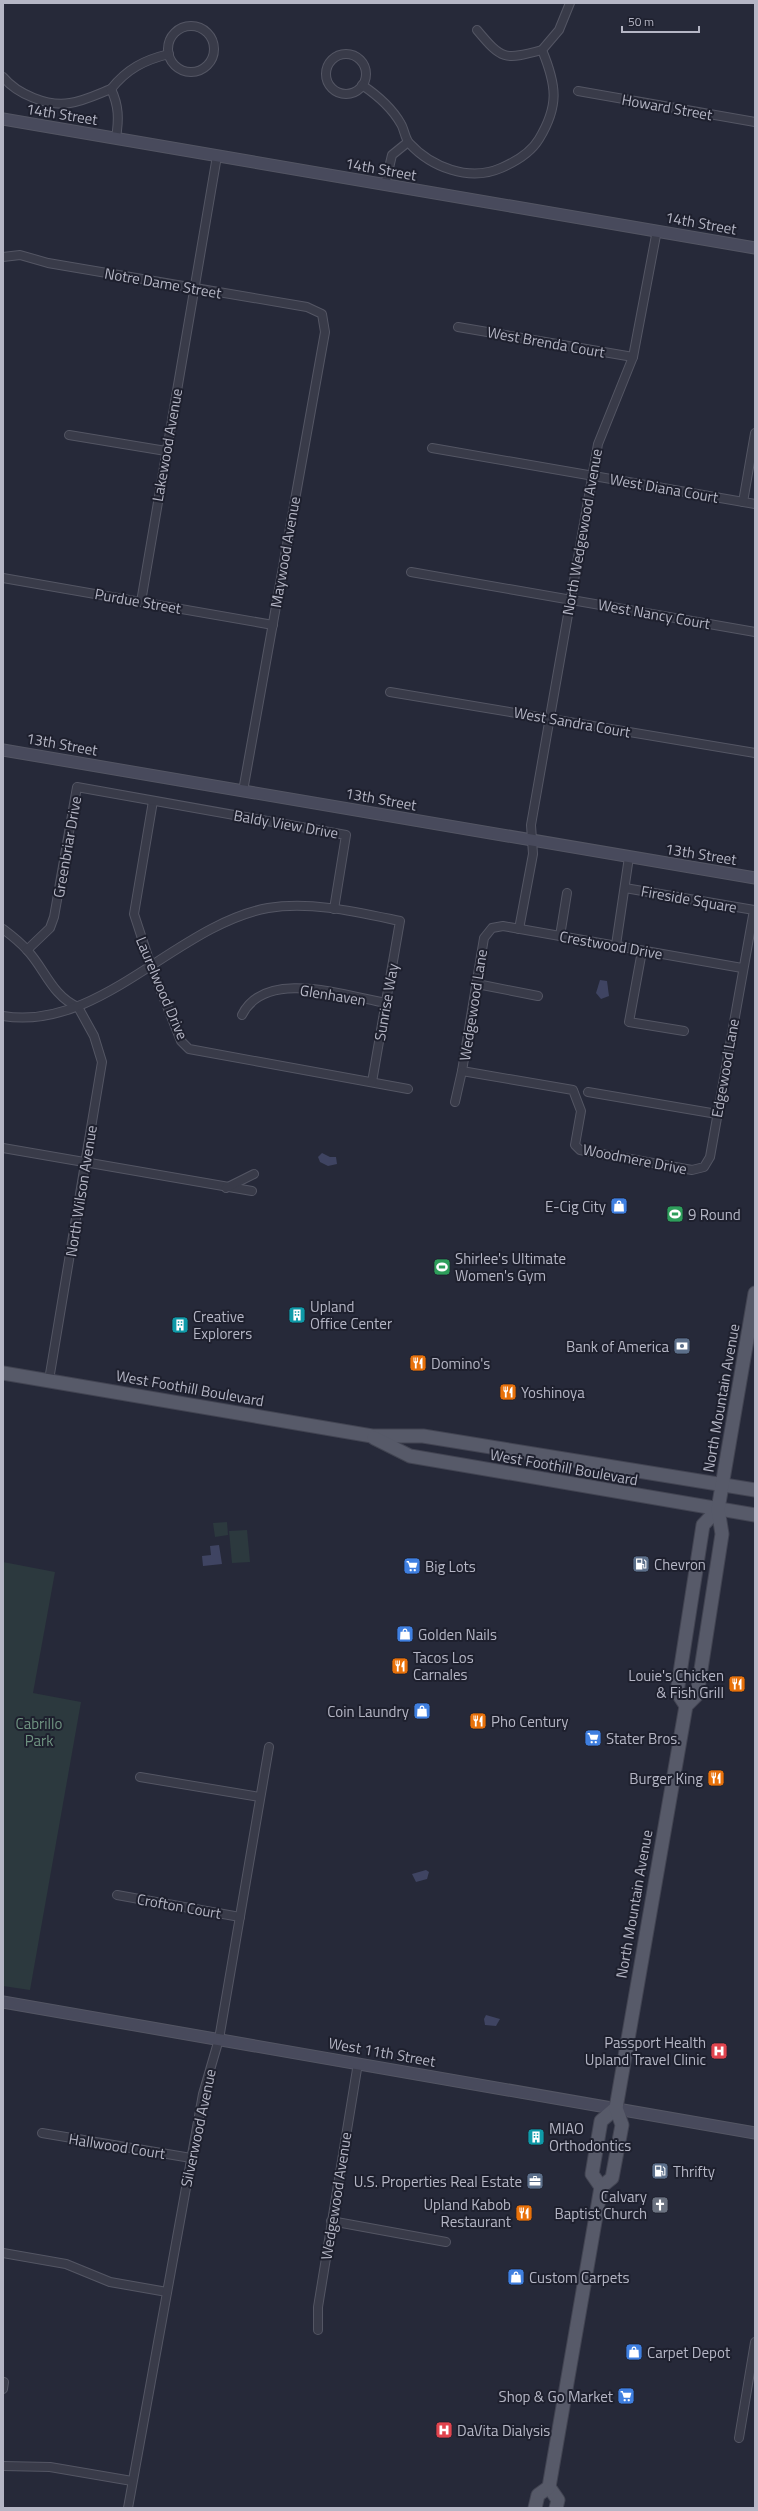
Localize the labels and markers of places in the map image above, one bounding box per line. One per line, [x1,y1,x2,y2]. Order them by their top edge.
place label: E-Cig City [545,1195,606,1218]
shop icon: E-Cig City [609,1196,629,1216]
place label: 9 Round [688,1203,741,1226]
sports icon: 9 Round [665,1204,685,1224]
place label: Shirlee's Ultimate Women's Gym [455,1247,566,1287]
sports icon: Shirlee's Ultimate Women's Gym [432,1257,452,1277]
place label: Upland Office Center [310,1295,392,1335]
place label: Creative Explorers [193,1305,252,1345]
building icon: Upland Office Center [287,1305,307,1325]
building icon: Creative Explorers [170,1315,190,1335]
place label: Bank of America [566,1335,669,1358]
bank icon: Bank of America [672,1336,692,1356]
place label: Domino's [431,1352,490,1375]
restaurant icon: Domino's [408,1353,428,1373]
place label: Yoshinoya [521,1381,585,1404]
restaurant icon: Yoshinoya [498,1382,518,1402]
place label: Chevron [654,1553,706,1576]
fuel station icon: Chevron [631,1554,651,1574]
place label: Big Lots [425,1555,476,1578]
supermarket icon: Big Lots [402,1556,422,1576]
place label: Golden Nails [418,1623,497,1646]
shop icon: Golden Nails [395,1624,415,1644]
place label: Tacos Los Carnales [413,1646,474,1686]
restaurant icon: Tacos Los Carnales [390,1656,410,1676]
place label: Louie's Chicken & Fish Grill [628,1664,724,1704]
restaurant icon: Louie's Chicken & Fish Grill [727,1674,747,1694]
place label: Coin Laundry [327,1700,409,1723]
shop icon: Coin Laundry [412,1701,432,1721]
place label: Pho Century [491,1710,568,1733]
restaurant icon: Pho Century [468,1711,488,1731]
place label: Stater Bros. [606,1727,681,1750]
supermarket icon: Stater Bros. [583,1728,603,1748]
place label: Burger King [629,1767,703,1790]
restaurant icon: Burger King [706,1768,726,1788]
place label: Passport Health Upland Travel Clinic [585,2031,706,2071]
hospital icon: Passport Health Upland Travel Clinic [709,2041,729,2061]
place label: MIAO Orthodontics [549,2117,631,2157]
building icon: MIAO Orthodontics [526,2127,546,2147]
place label: Thrifty [673,2160,715,2183]
fuel station icon: Thrifty [650,2161,670,2181]
place label: U.S. Properties Real Estate [354,2170,522,2193]
office icon: U.S. Properties Real Estate [525,2171,545,2191]
place label: Calvary Baptist Church [554,2185,647,2225]
place label: Upland Kabob Restaurant [423,2193,512,2233]
church icon: Calvary Baptist Church [650,2195,670,2215]
restaurant icon: Upland Kabob Restaurant [514,2203,534,2223]
place label: Custom Carpets [529,2266,630,2289]
shop icon: Custom Carpets [506,2267,526,2287]
place label: Carpet Depot [647,2341,731,2364]
shop icon: Carpet Depot [624,2342,644,2362]
place label: Shop & Go Market [499,2385,614,2408]
supermarket icon: Shop & Go Market [616,2386,636,2406]
place label: DaVita Dialysis [457,2419,550,2442]
hospital icon: DaVita Dialysis [434,2420,454,2440]

